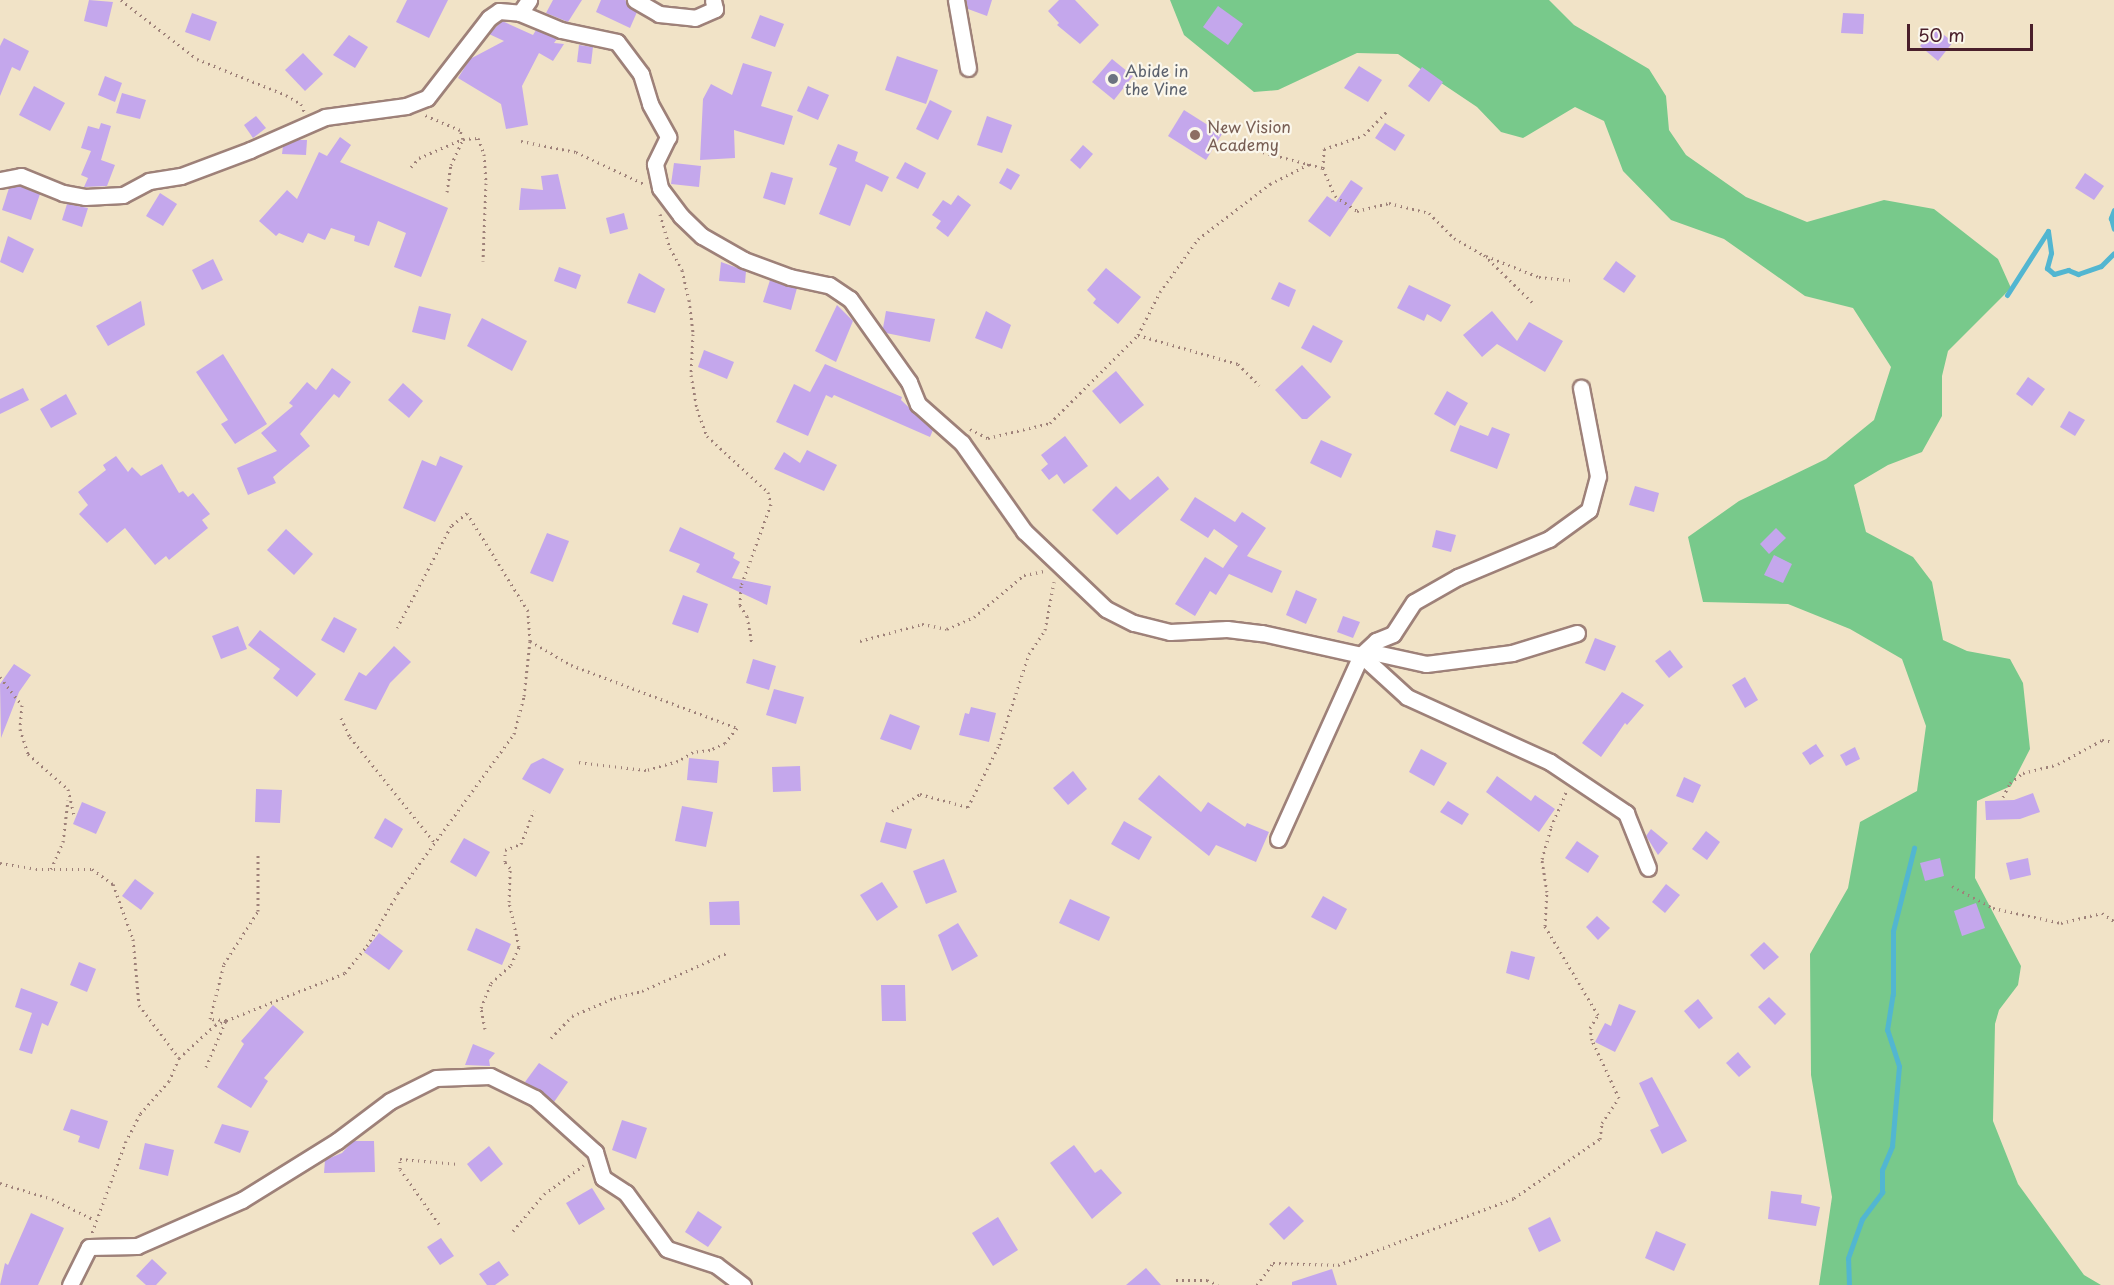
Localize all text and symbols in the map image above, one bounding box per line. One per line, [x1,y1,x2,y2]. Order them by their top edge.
scale bar [1910,12,2036,50]
text: 50 m [1918,21,1965,48]
place label: Abide in the Vine [1125,60,1188,98]
marker: Abide in the Vine [1106,72,1120,86]
place label: New Vision Academy [1207,116,1291,154]
marker: New Vision Academy [1188,128,1202,142]

